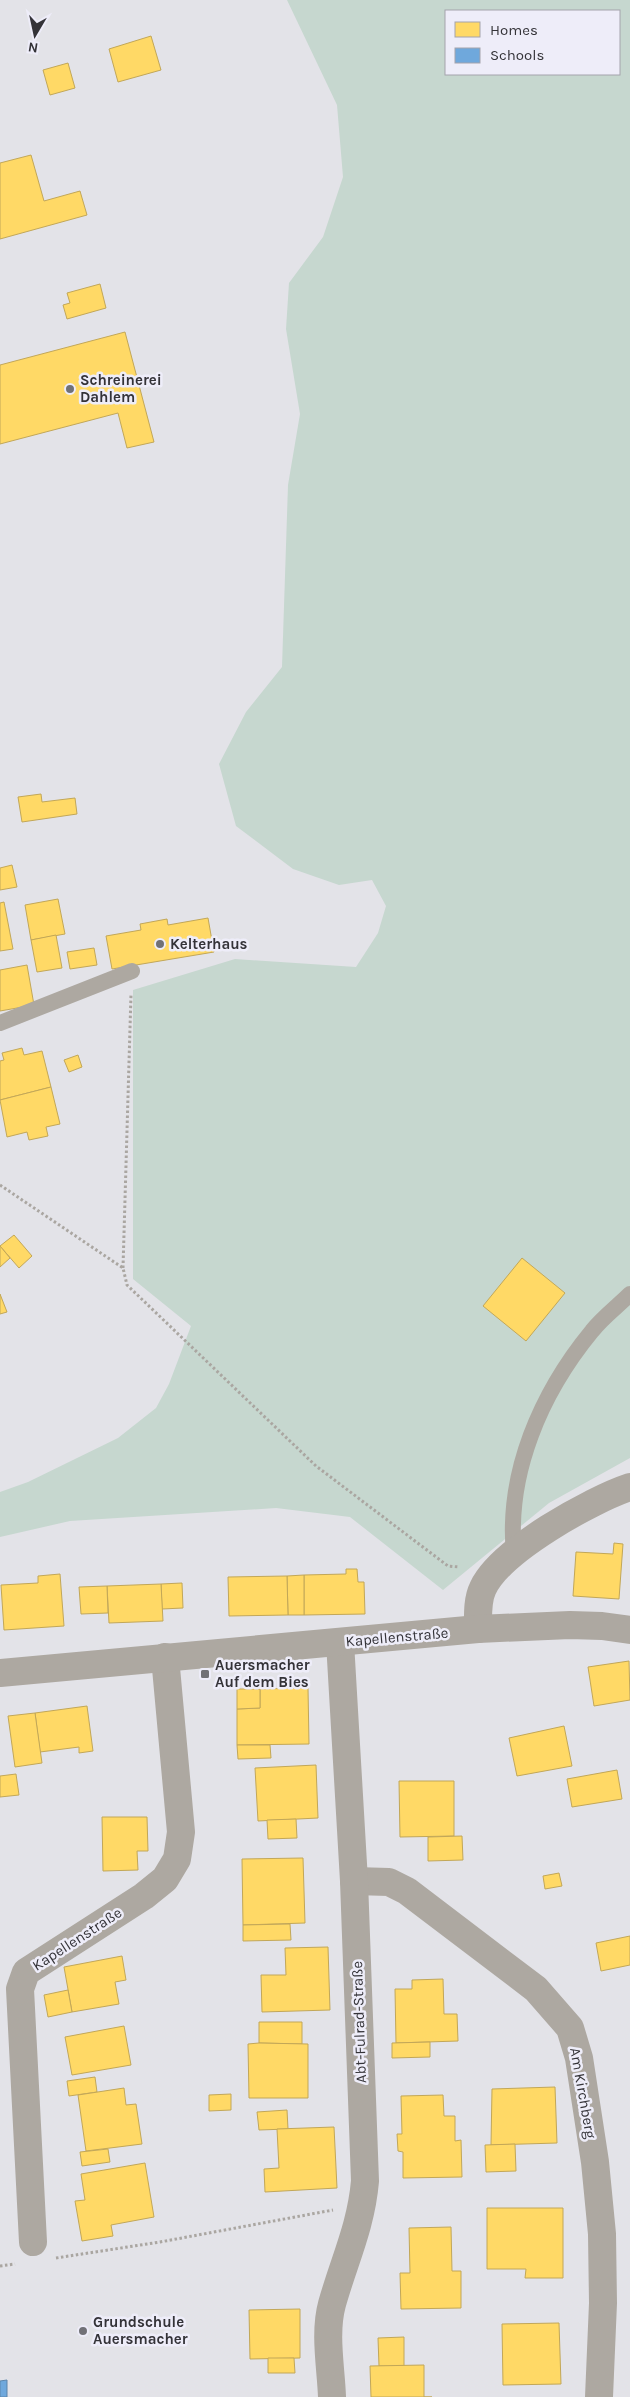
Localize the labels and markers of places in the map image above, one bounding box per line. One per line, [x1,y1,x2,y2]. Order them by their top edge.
place label: Schreinerei Dahlem [80,371,162,406]
marker: Schreinerei Dahlem [64,383,76,395]
place label: Kelterhaus [170,935,248,953]
marker: Kelterhaus [154,938,166,950]
place label: Auersmacher Auf dem Bies [215,1656,310,1691]
marker: Auersmacher Auf dem Bies [199,1668,211,1680]
place label: Grundschule Auersmacher [93,2313,188,2348]
marker: Grundschule Auersmacher [77,2325,89,2337]

